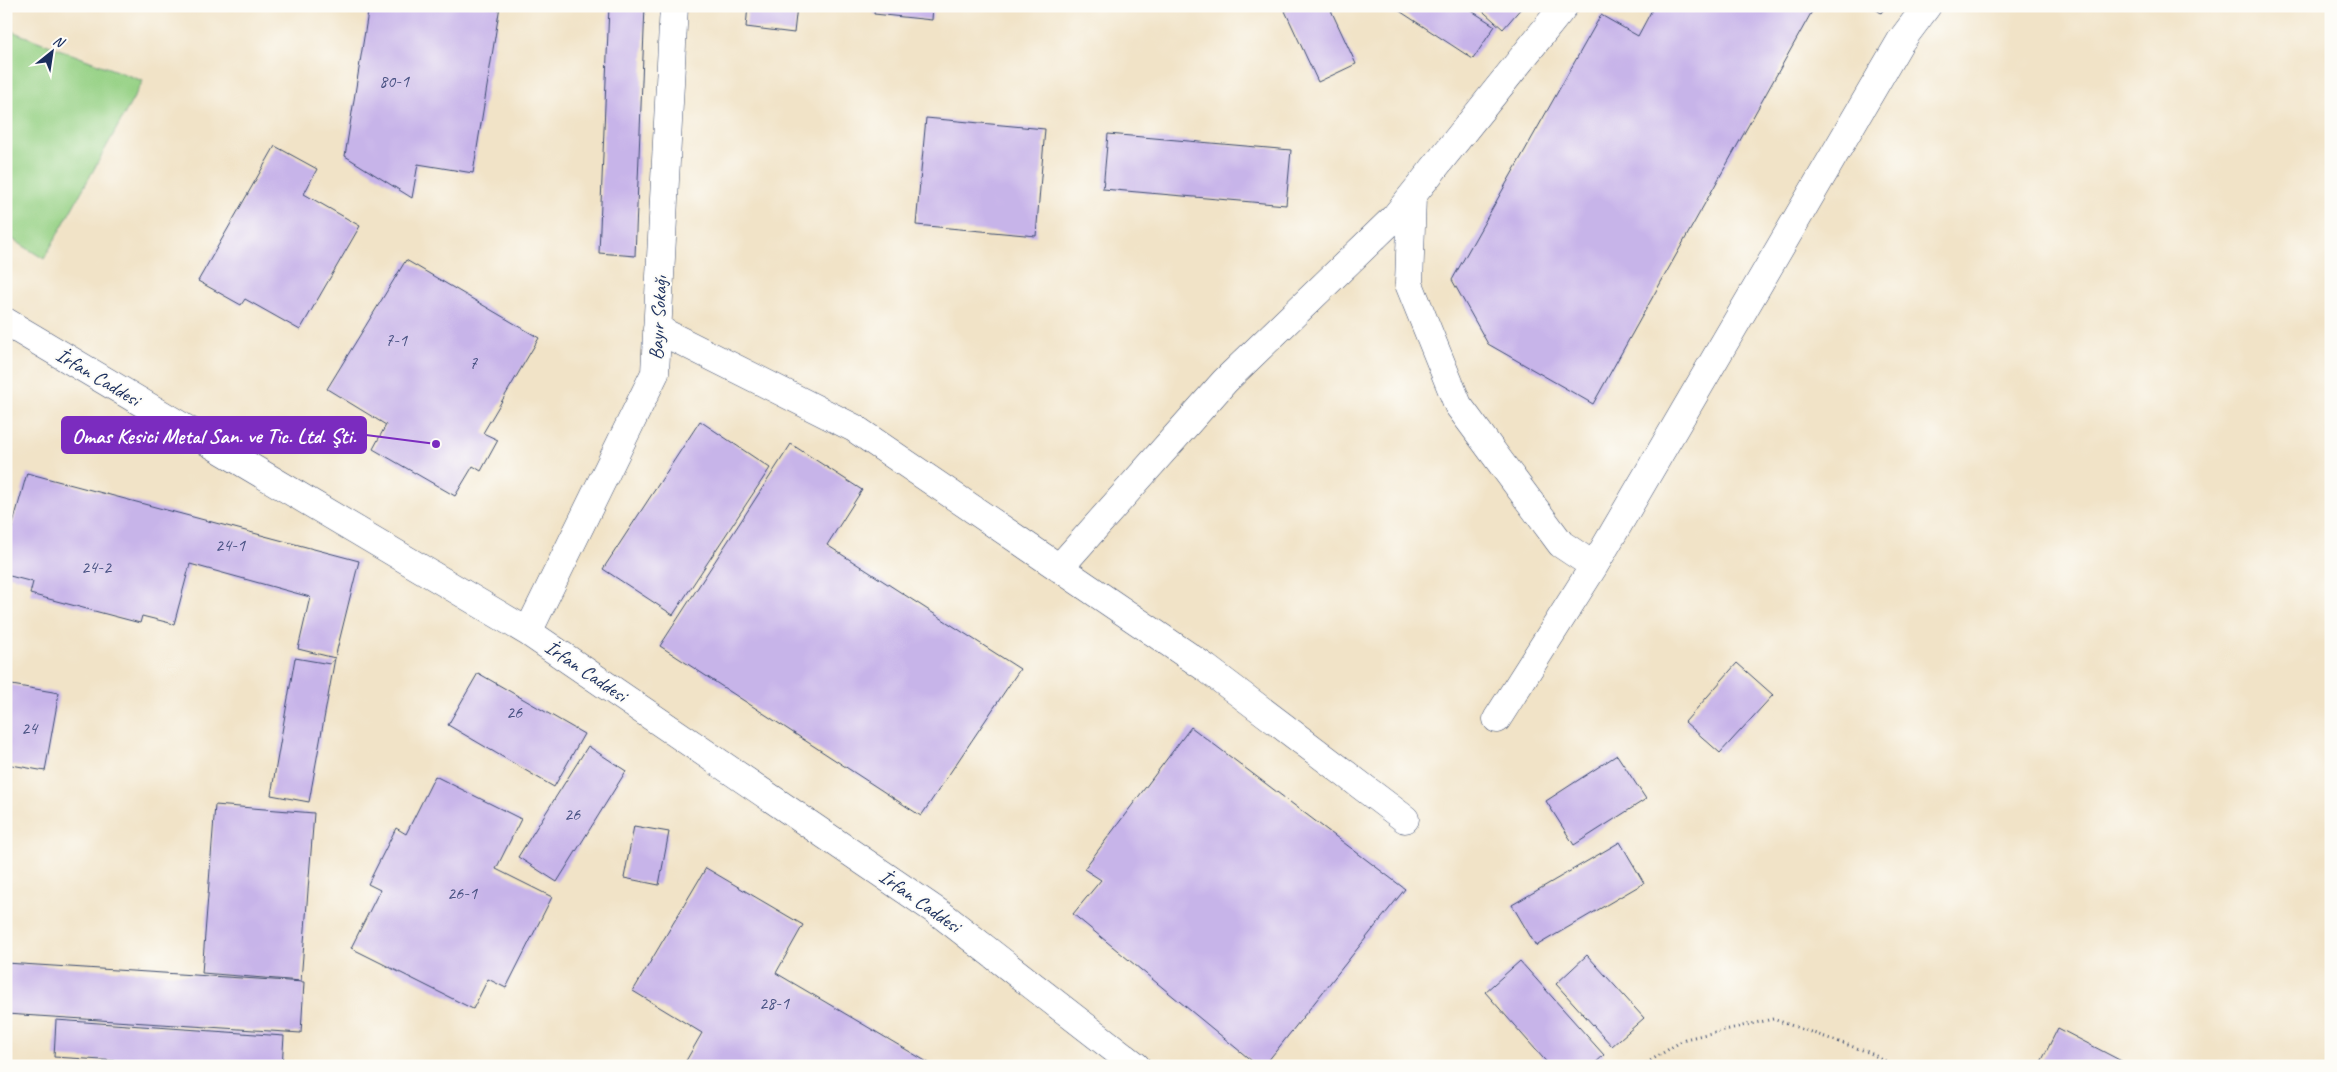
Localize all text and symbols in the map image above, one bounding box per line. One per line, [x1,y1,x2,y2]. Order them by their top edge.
north arrow [28,28,78,78]
text: N [50,32,68,52]
house number: 80-1 [379,70,410,92]
street label: Bayır Sokağı [643,274,673,361]
house number: 7-1 [385,329,408,351]
street label: İrfan Caddesi [51,342,147,413]
house number: 7 [469,352,478,374]
callout: Omas Kesici Metal San. ve Tic. Ltd. Şti. [62,417,366,453]
text: Omas Kesici Metal San. ve Tic. Ltd. Şti. [72,423,357,449]
house number: 24-1 [215,534,246,556]
house number: 24-2 [81,556,113,578]
street label: İrfan Caddesi [540,634,634,709]
house number: 26 [506,701,523,723]
house number: 24 [21,717,39,739]
house number: 26 [564,803,581,825]
street label: İrfan Caddesi [874,864,967,939]
house number: 26-1 [447,882,478,904]
house number: 28-1 [759,992,790,1014]

